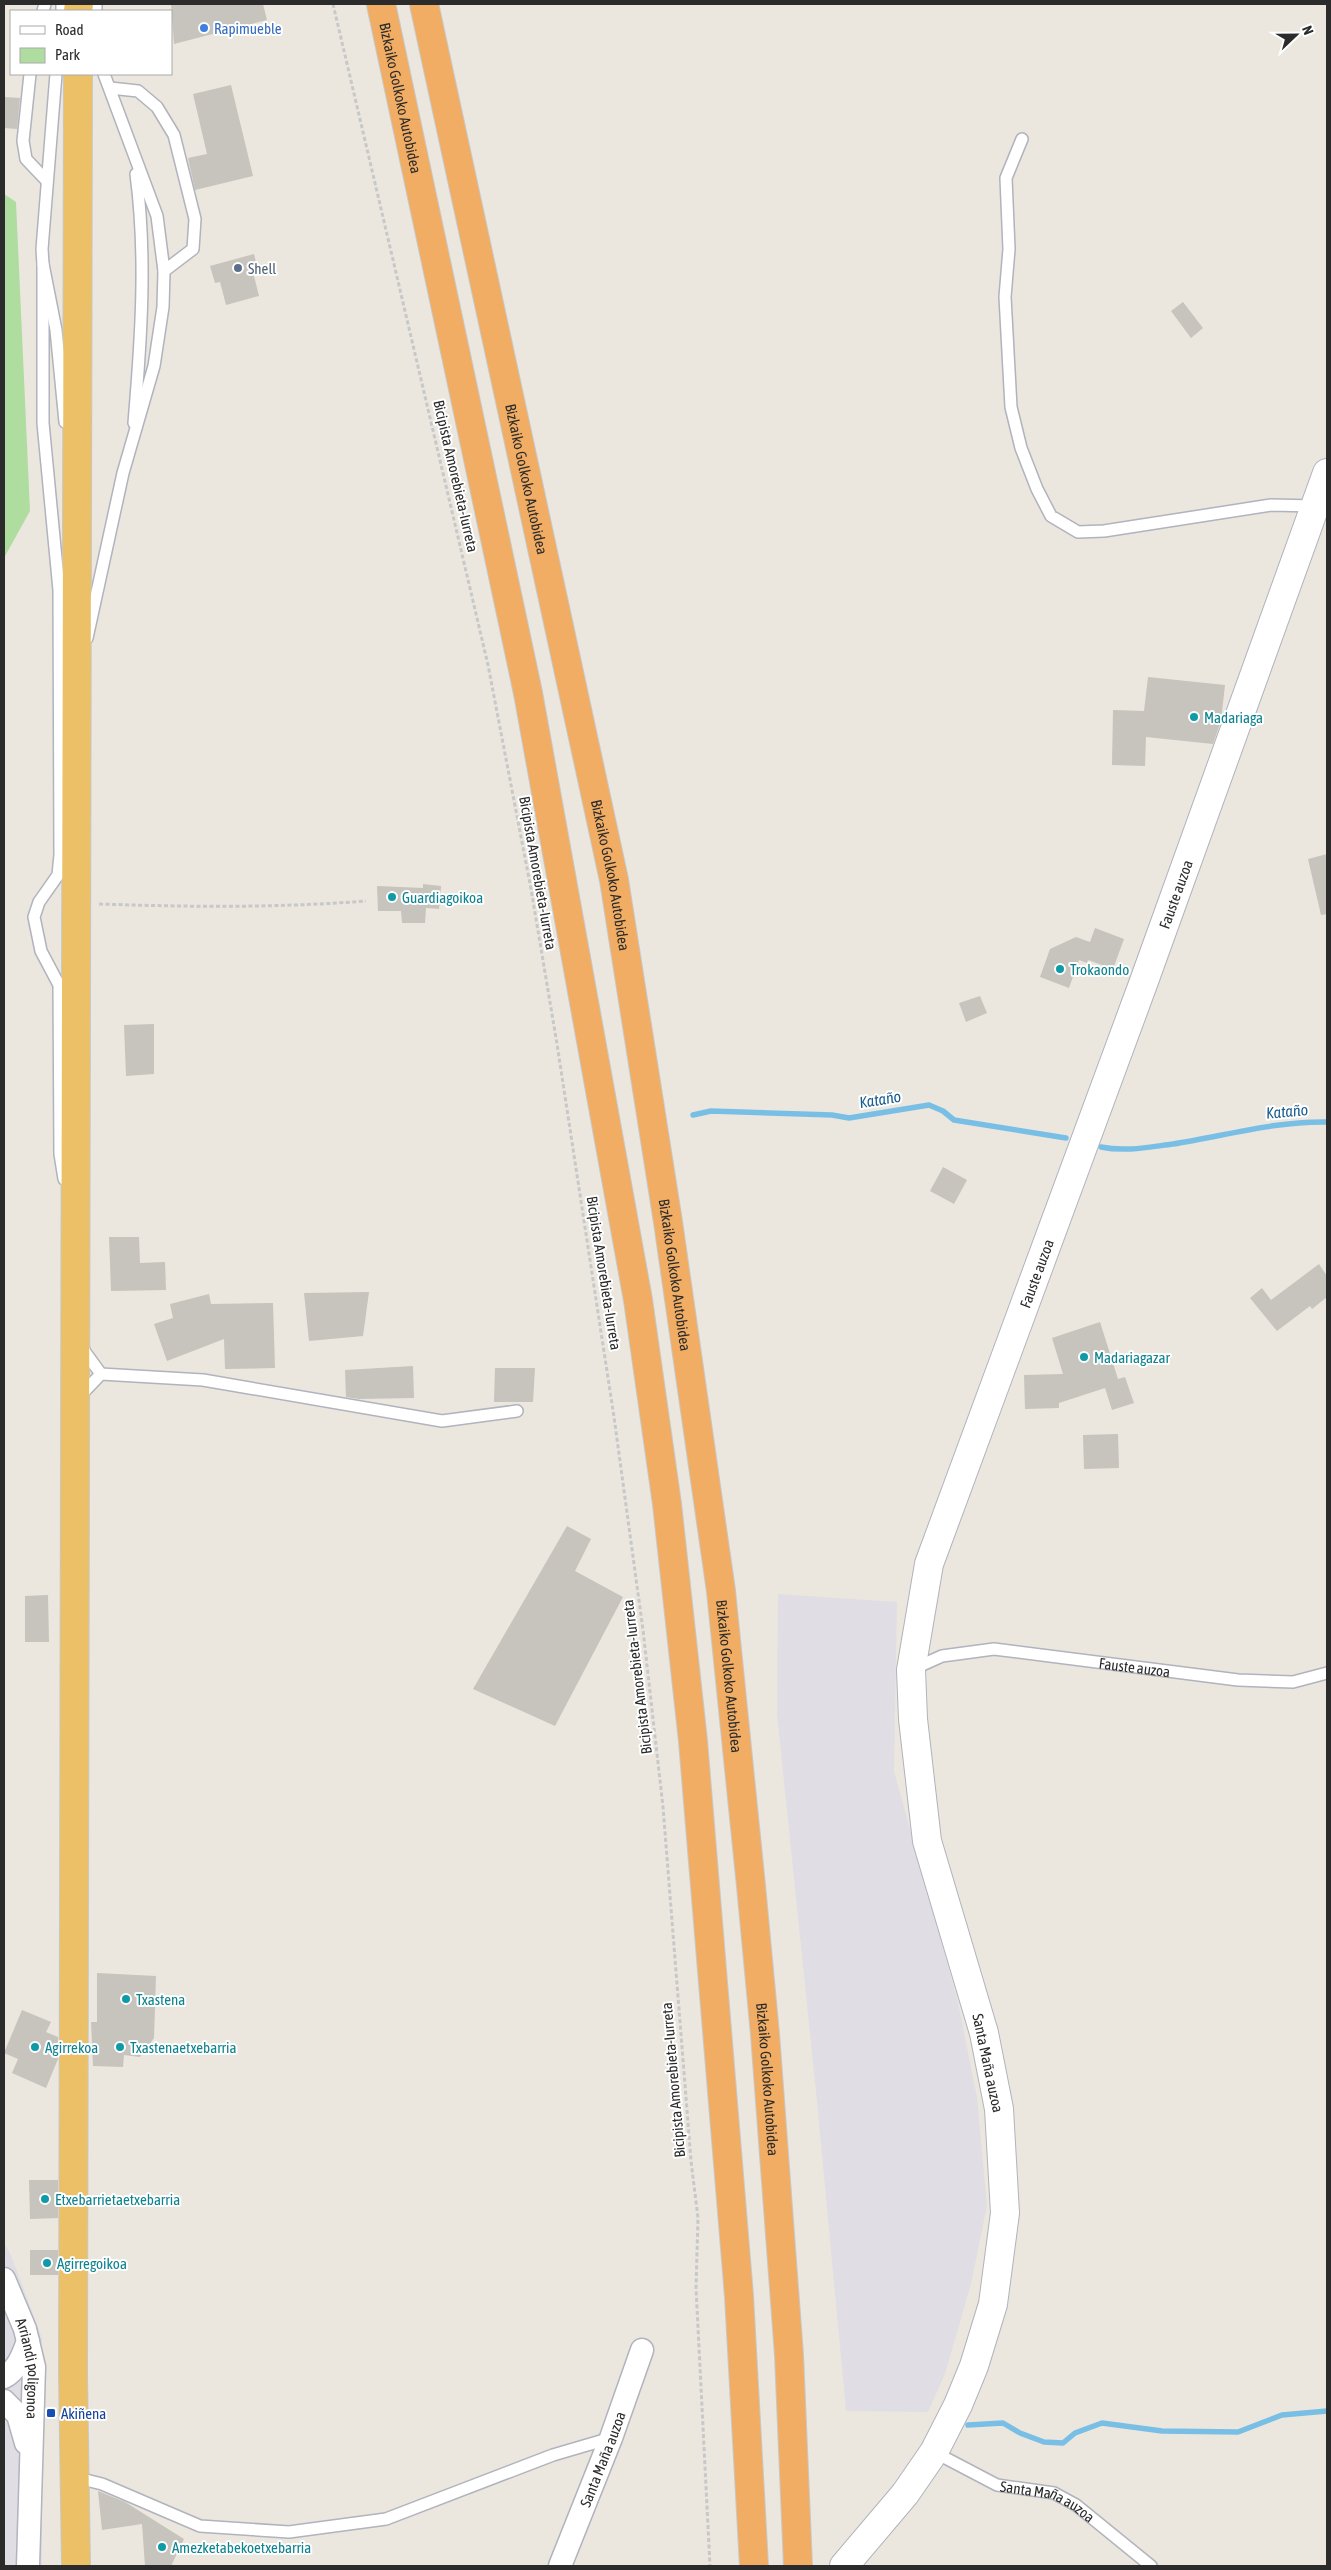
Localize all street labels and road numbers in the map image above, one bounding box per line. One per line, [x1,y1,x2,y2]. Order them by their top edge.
street label: Bizkaiko Golkoko Autobidea [377,21,425,175]
street label: Bicipista Amorebieta-Iurreta [430,398,482,554]
street label: Bizkaiko Golkoko Autobidea [502,402,552,556]
street label: Bicipista Amorebieta-Iurreta [516,795,560,951]
street label: Bizkaiko Golkoko Autobidea [588,798,634,952]
street label: Fauste auzoa [1155,857,1196,931]
street label: Bicipista Amorebieta-Iurreta [583,1195,625,1351]
street label: Bizkaiko Golkoko Autobidea [656,1198,695,1352]
street label: Fauste auzoa [1016,1237,1057,1310]
street label: Bicipista Amorebieta-Iurreta [619,1599,655,1755]
street label: Bizkaiko Golkoko Autobidea [713,1599,746,1753]
street label: Fauste auzoa [1098,1654,1171,1680]
street label: Bicipista Amorebieta-Iurreta [658,2002,688,2158]
street label: Bizkaiko Golkoko Autobidea [754,2002,783,2157]
street label: Santa Maña auzoa [969,2012,1007,2114]
street label: Arriandi poligonoa [13,2315,43,2419]
street label: Santa Maña auzoa [576,2409,628,2509]
street label: Santa Maña auzoa [999,2477,1098,2525]

